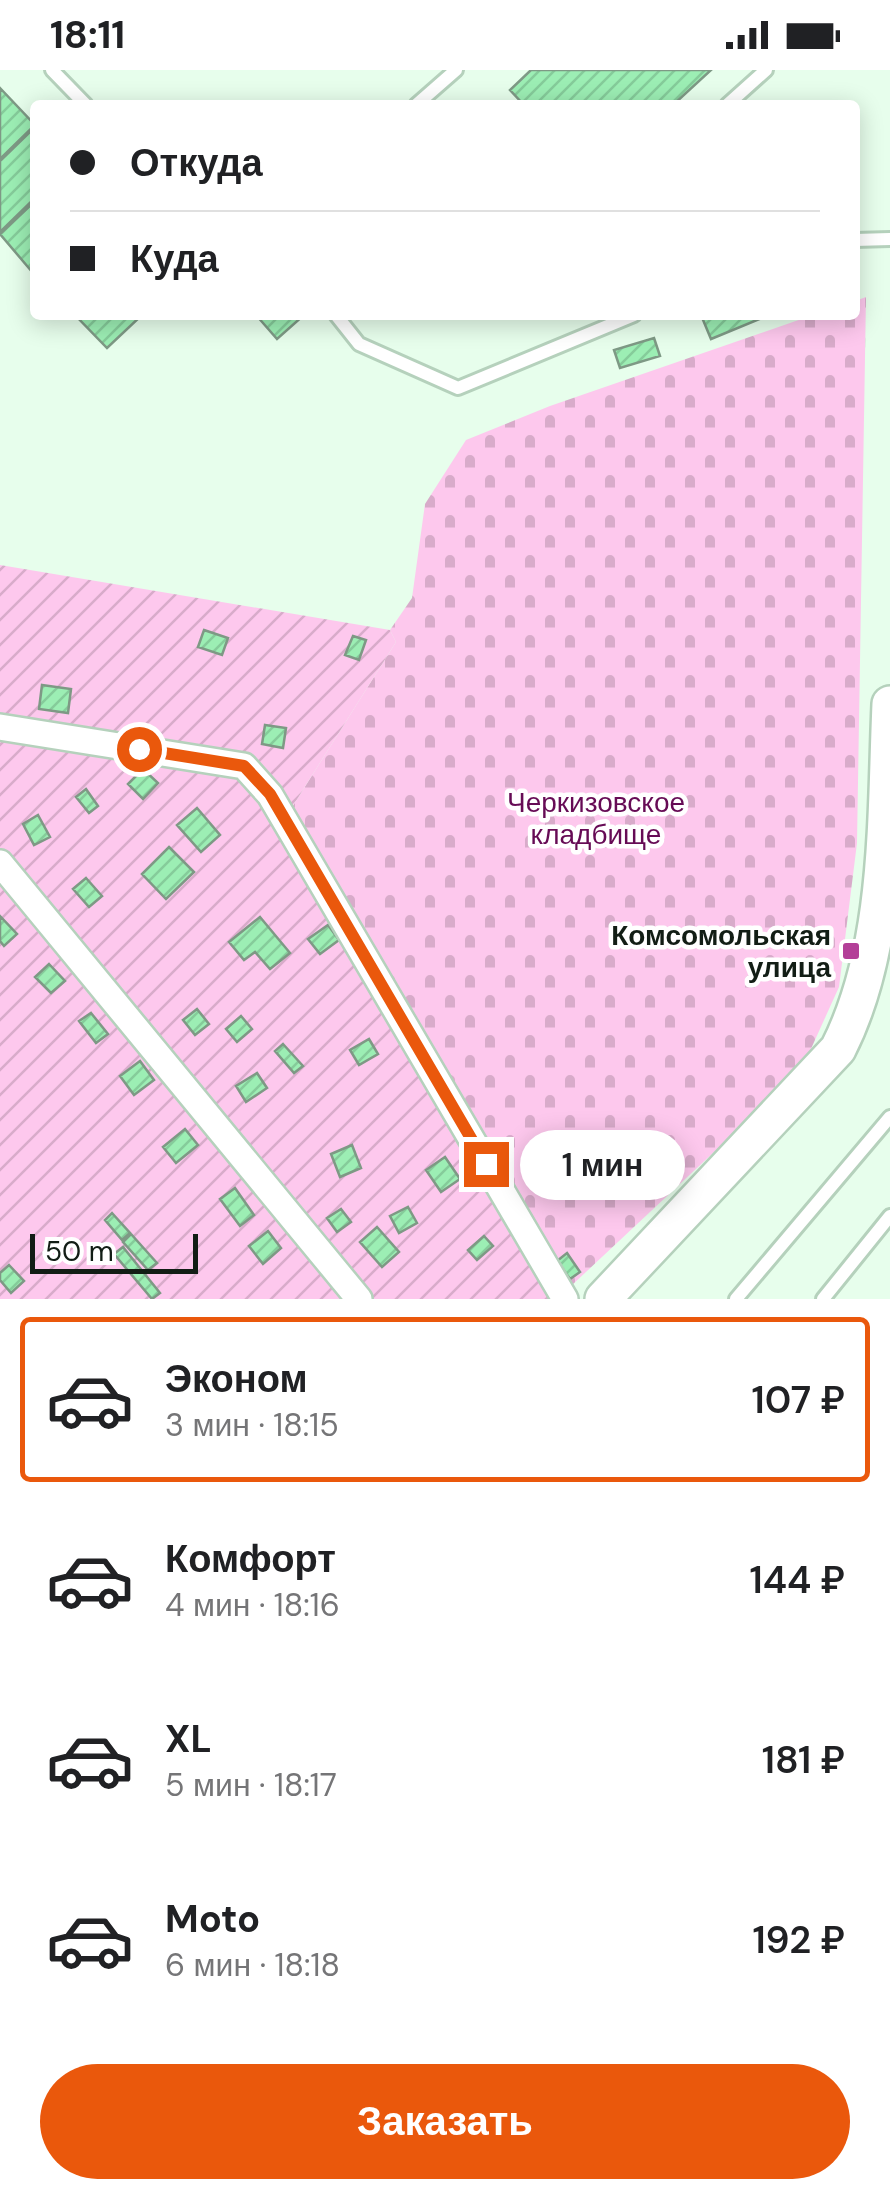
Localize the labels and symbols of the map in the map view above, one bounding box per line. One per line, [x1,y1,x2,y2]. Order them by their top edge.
route start [117,727,162,772]
park label: Черкизовское кладбище [507,784,685,853]
place label: Комсомольская улица [611,917,831,986]
marker: Комсомольская улица [840,940,862,962]
callout: 1 мин [521,1129,686,1199]
route end [464,1142,509,1187]
scale bar [30,1229,198,1274]

